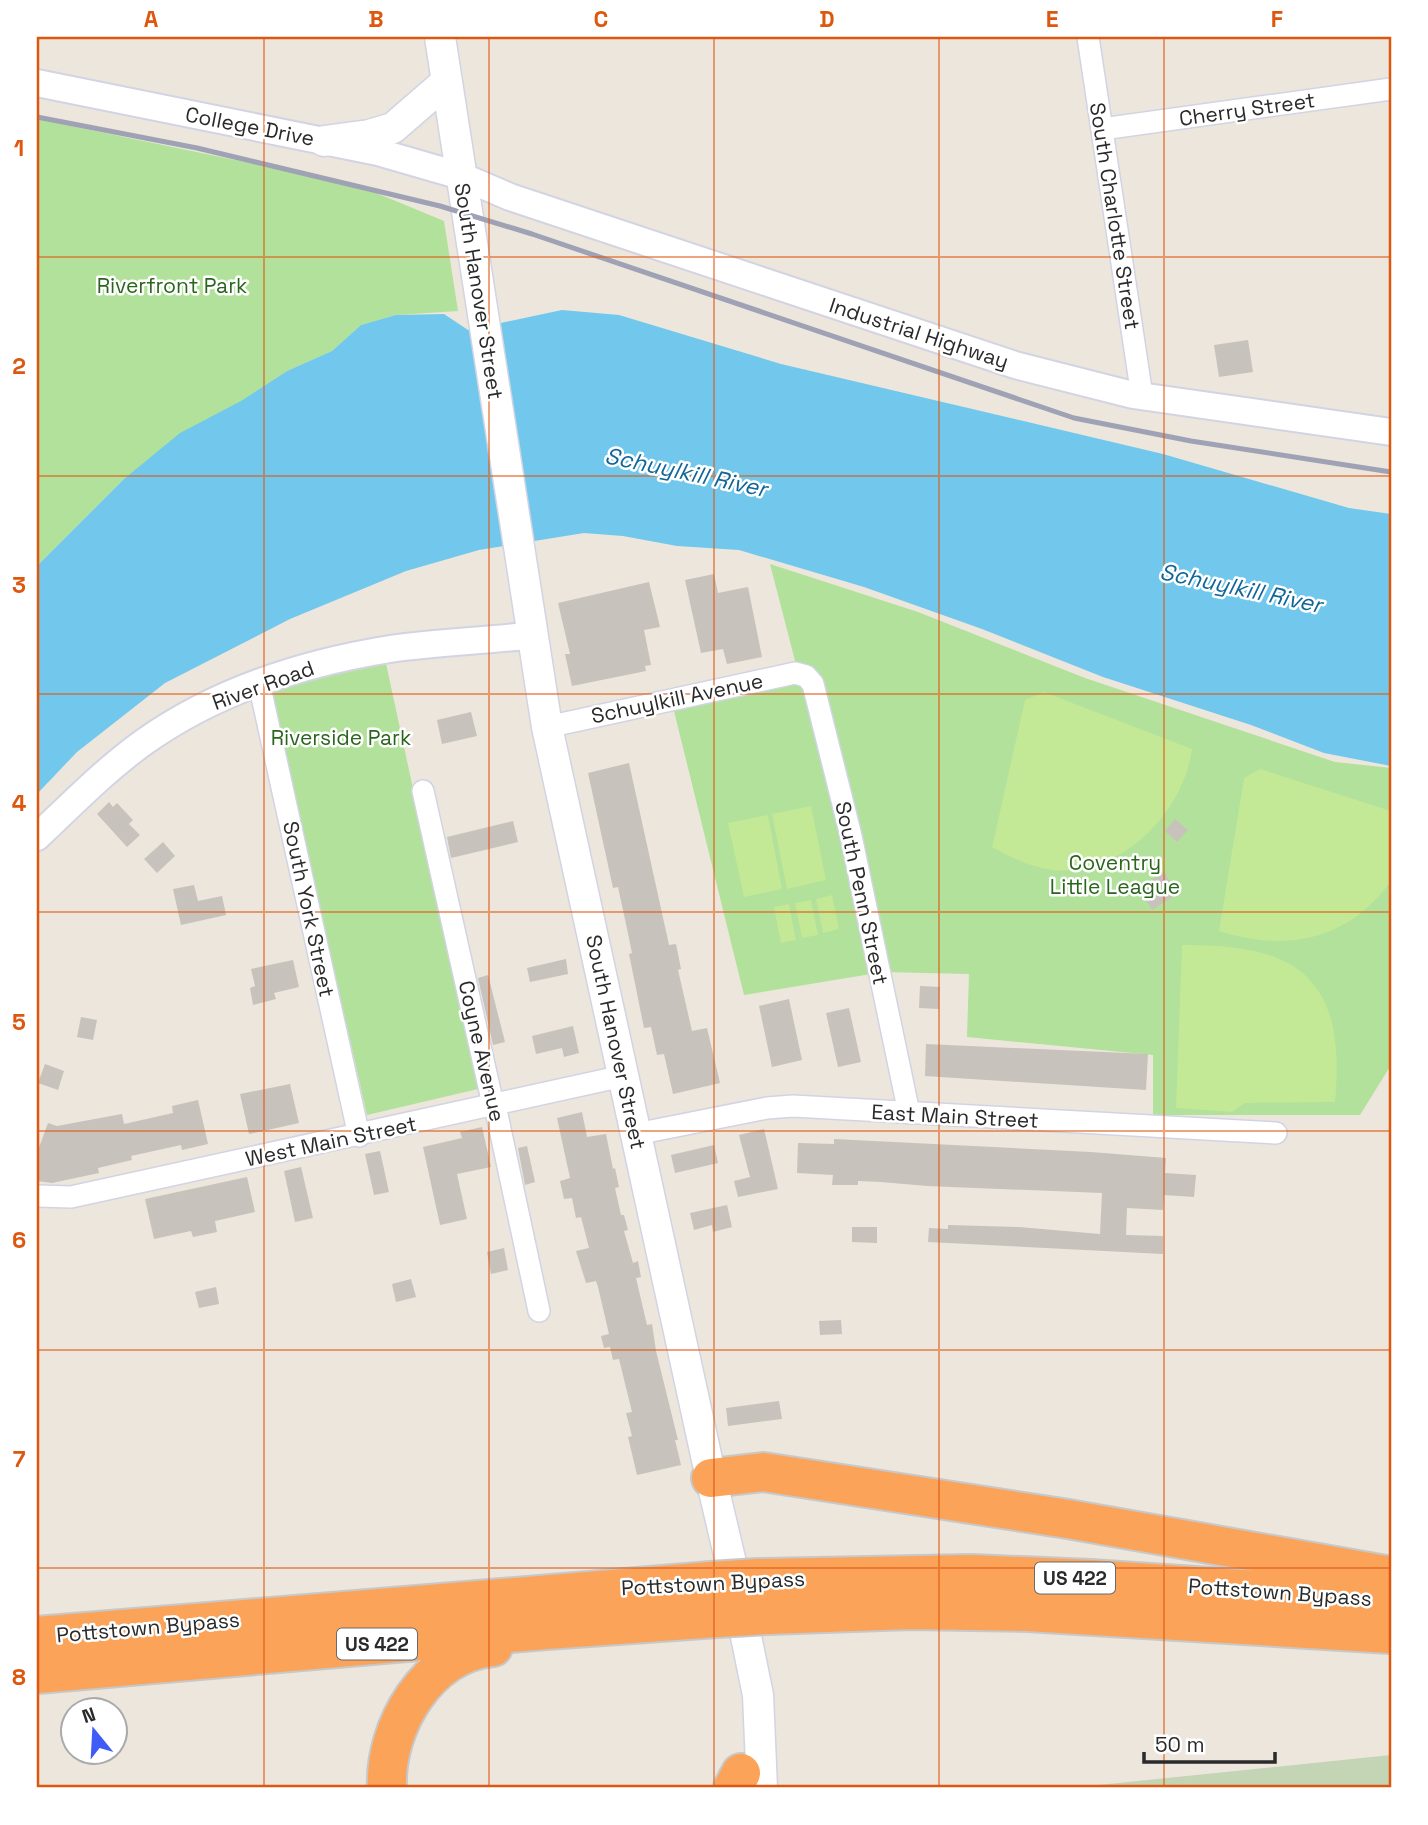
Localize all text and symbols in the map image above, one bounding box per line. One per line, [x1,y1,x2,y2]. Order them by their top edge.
text: A [144,4,159,34]
text: B [368,4,384,34]
text: C [594,4,608,34]
text: D [819,4,835,34]
text: E [1046,4,1058,34]
text: F [1271,4,1283,34]
street label: Cherry Street [1177,86,1317,132]
street label: College Drive [183,100,317,152]
street label: South Charlotte Street [1084,101,1146,331]
text: 1 [14,133,24,163]
street label: South Hanover Street [449,181,509,401]
park label: Riverfront Park [97,272,247,299]
street label: Industrial Highway [826,291,1012,375]
text: 2 [12,351,26,381]
water label: Schuylkill River [602,440,772,504]
water label: Schuylkill River [1157,556,1327,620]
text: 3 [12,570,26,600]
street label: River Road [208,654,318,716]
street label: Schuylkill Avenue [589,667,765,729]
park label: Riverside Park [271,724,411,751]
text: 4 [12,788,27,818]
street label: South Penn Street [829,799,895,987]
street label: South York Street [277,819,341,999]
park label: Coventry Little League [1050,849,1180,900]
street label: South Hanover Street [580,932,652,1152]
street label: Coyne Avenue [453,978,511,1124]
text: 5 [12,1007,26,1037]
street label: East Main Street [871,1098,1039,1134]
street label: West Main Street [243,1110,419,1172]
text: 6 [12,1225,26,1255]
text: 7 [13,1444,26,1474]
road number: US 422 [1035,1562,1115,1594]
street label: Pottstown Bypass [620,1565,806,1601]
street label: Pottstown Bypass [1187,1572,1373,1612]
street label: Pottstown Bypass [55,1606,241,1648]
road number: US 422 [337,1628,417,1660]
text: 8 [12,1662,26,1692]
north arrow [60,1696,130,1766]
text: N [79,1701,99,1729]
scale bar [1144,1720,1276,1764]
text: 50 m [1155,1731,1205,1758]

